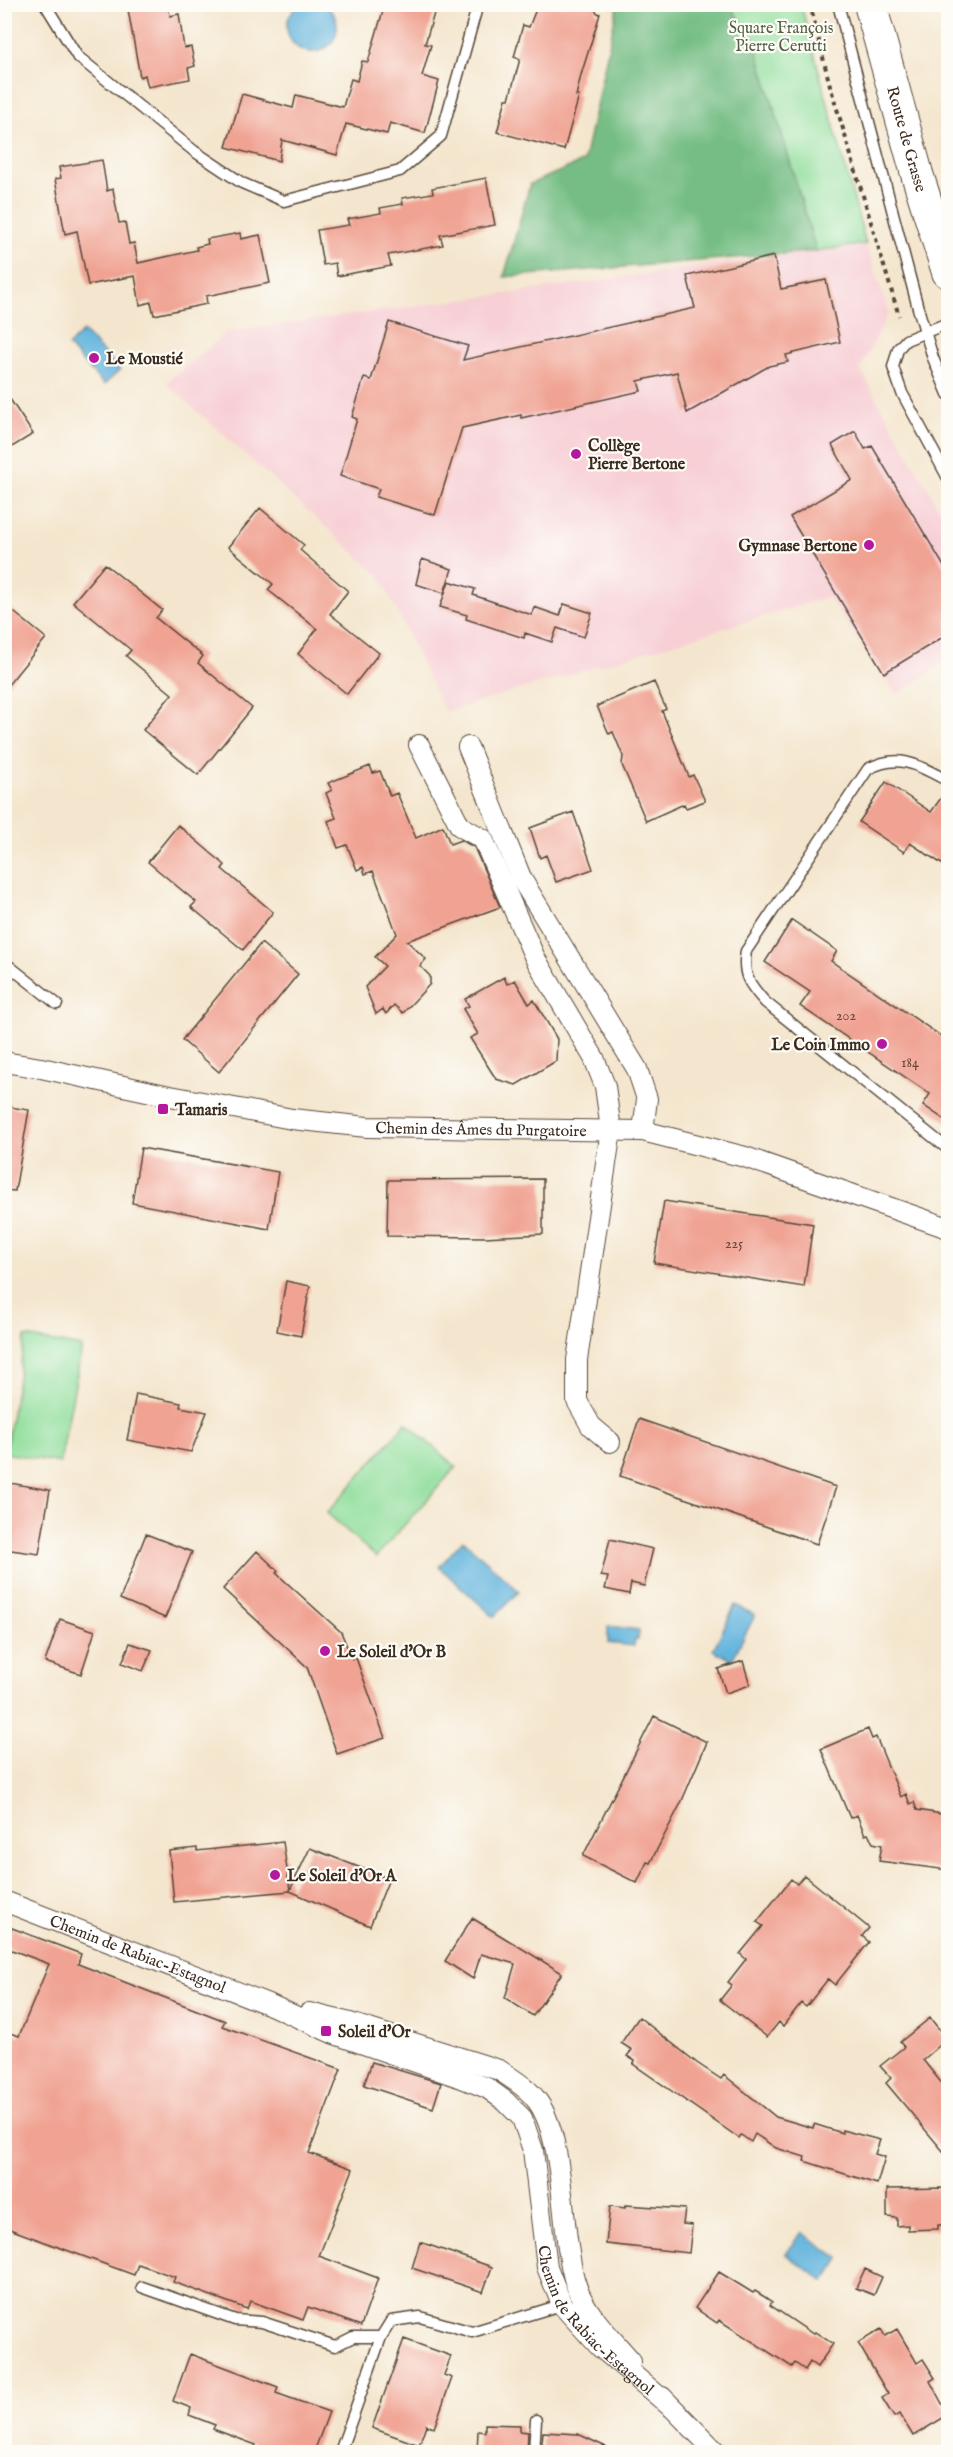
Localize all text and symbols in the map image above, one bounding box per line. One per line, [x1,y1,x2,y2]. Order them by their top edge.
park label: Square François Pierre Cerutti [729,19,834,57]
street label: Route de Grasse [881,84,930,195]
place label: Le Moustié [106,350,183,370]
marker: Le Moustié [87,351,101,365]
place label: Collège Pierre Bertone [588,437,686,475]
marker: Collège Pierre Bertone [569,447,583,461]
place label: Gymnase Bertone [738,537,858,557]
marker: Gymnase Bertone [862,538,876,552]
house number: 202 [836,1007,856,1025]
place label: Le Coin Immo [771,1036,870,1056]
marker: Le Coin Immo [875,1037,889,1051]
house number: 184 [901,1054,919,1072]
place label: Tamaris [174,1101,228,1121]
marker: Tamaris [156,1102,170,1116]
street label: Chemin des Âmes du Purgatoire [375,1118,587,1142]
house number: 225 [725,1235,743,1253]
place label: Le Soleil d'Or B [337,1643,446,1663]
marker: Le Soleil d'Or B [318,1644,332,1658]
place label: Le Soleil d'Or A [287,1867,397,1887]
marker: Le Soleil d'Or A [268,1868,282,1882]
street label: Chemin de Rabiac-Estagnol [46,1912,229,1999]
place label: Soleil d'Or [338,2023,411,2043]
marker: Soleil d'Or [319,2024,333,2038]
street label: Chemin de Rabiac-Estagnol [532,2244,658,2401]

